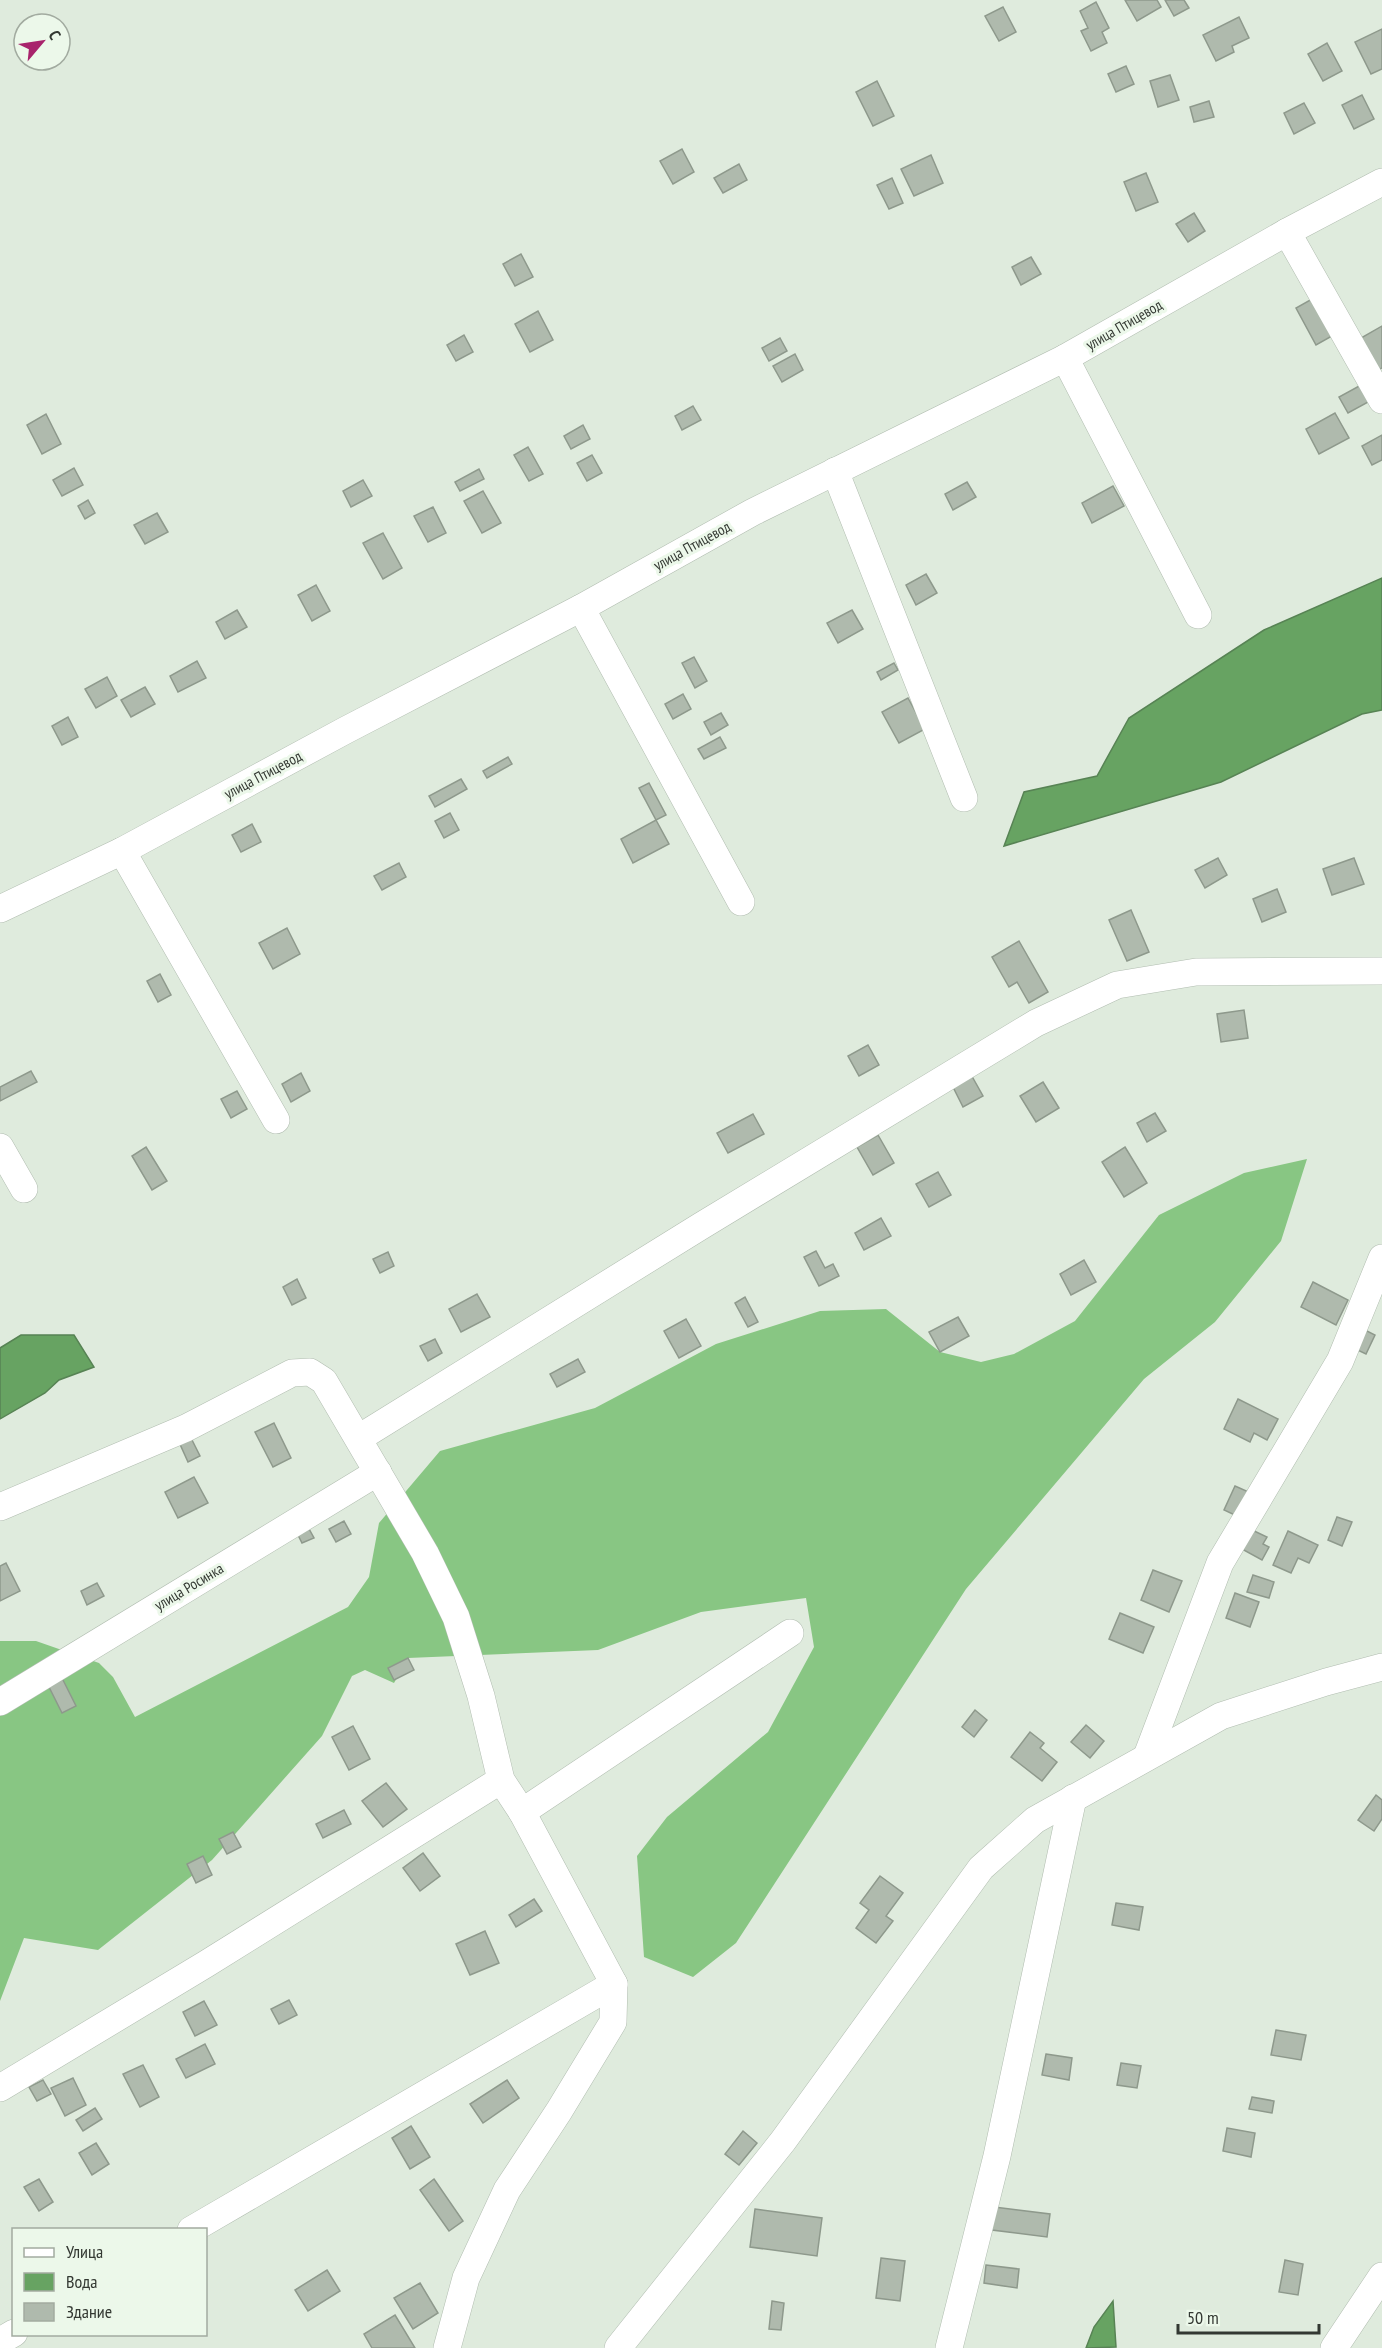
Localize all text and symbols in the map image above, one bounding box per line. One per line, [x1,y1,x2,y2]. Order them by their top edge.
north arrow [12,12,72,72]
text: С [45,27,66,43]
street label: улица Птицевод [1082,295,1166,354]
street label: улица Птицевод [650,516,734,575]
street label: улица Птицевод [221,746,305,803]
street label: улица Росинка [151,1559,227,1615]
legend [12,2228,207,2336]
text: Улица [66,2240,103,2263]
text: Вода [66,2270,97,2293]
scale bar [1178,2297,1319,2335]
text: Здание [66,2300,112,2323]
text: 50 m [1187,2306,1219,2329]

